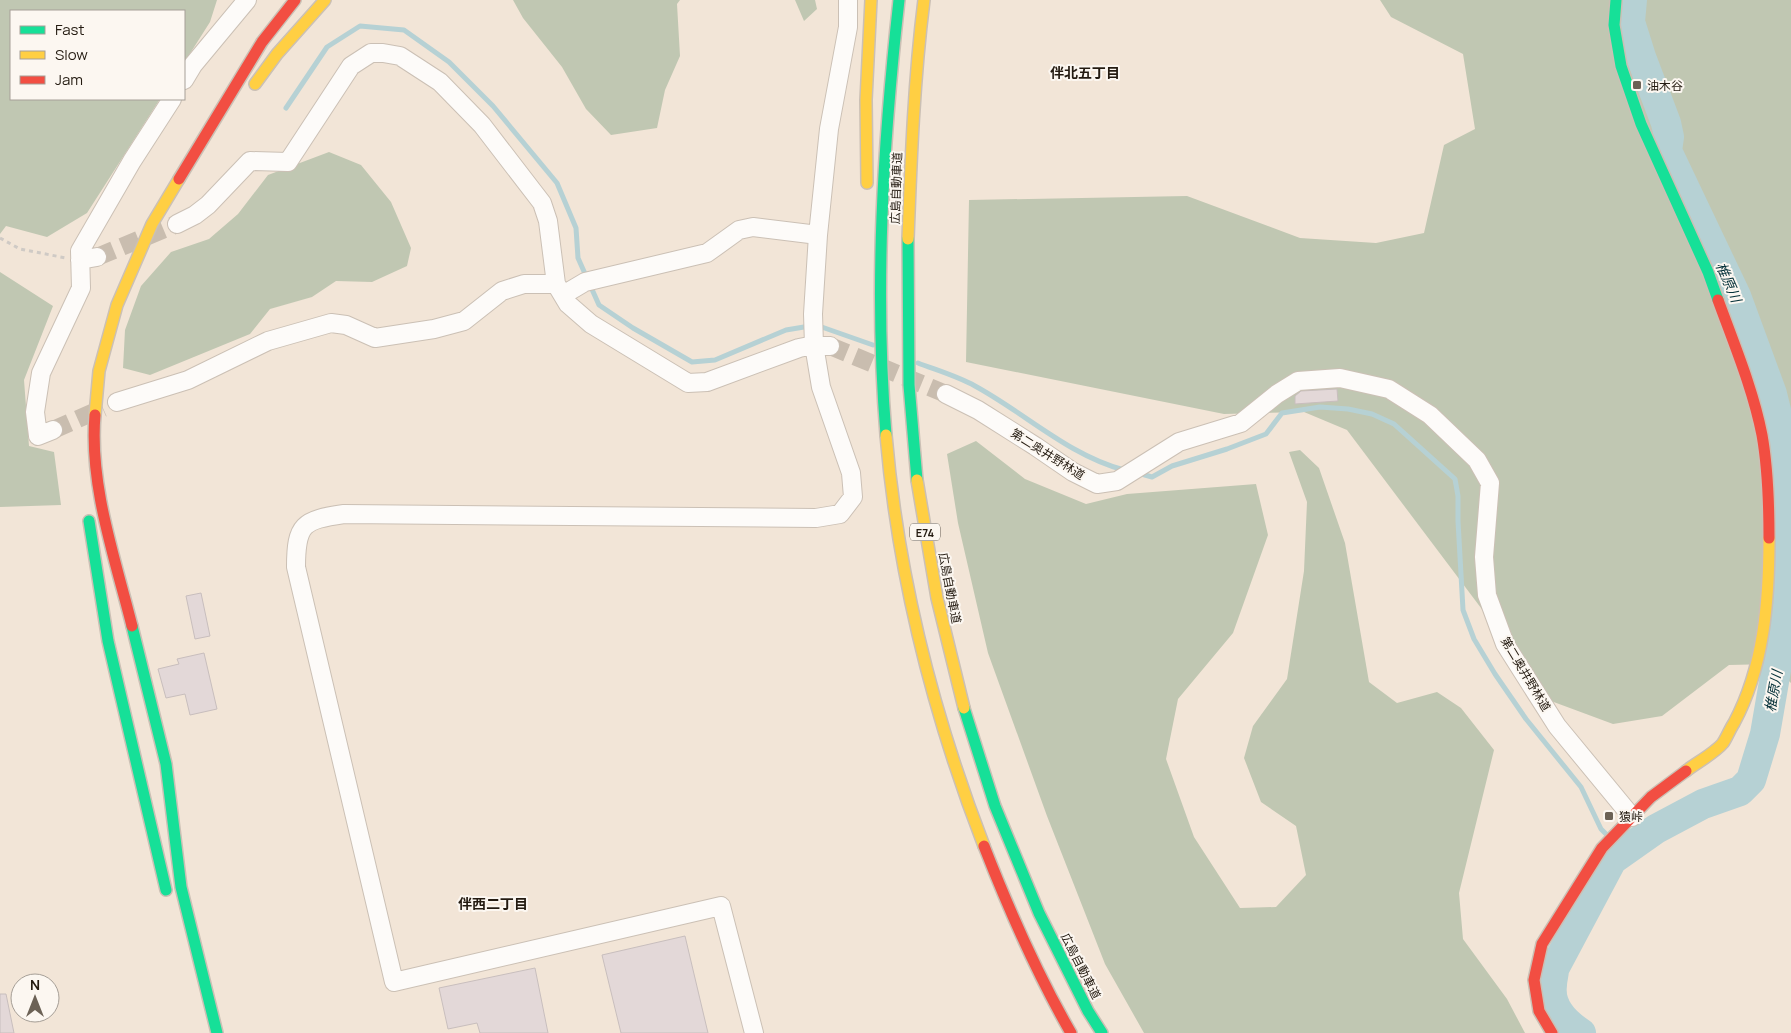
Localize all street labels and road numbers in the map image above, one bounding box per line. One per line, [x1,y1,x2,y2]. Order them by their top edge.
street label: 広島自動車道 [886,152,906,224]
street label: 第二奥井野林道 [1008,425,1088,483]
road number: E74 [910,524,940,540]
street label: 広島自動車道 [935,551,965,625]
street label: 第二奥井野林道 [1497,634,1555,714]
street label: 広島自動車道 [1057,930,1105,1002]

